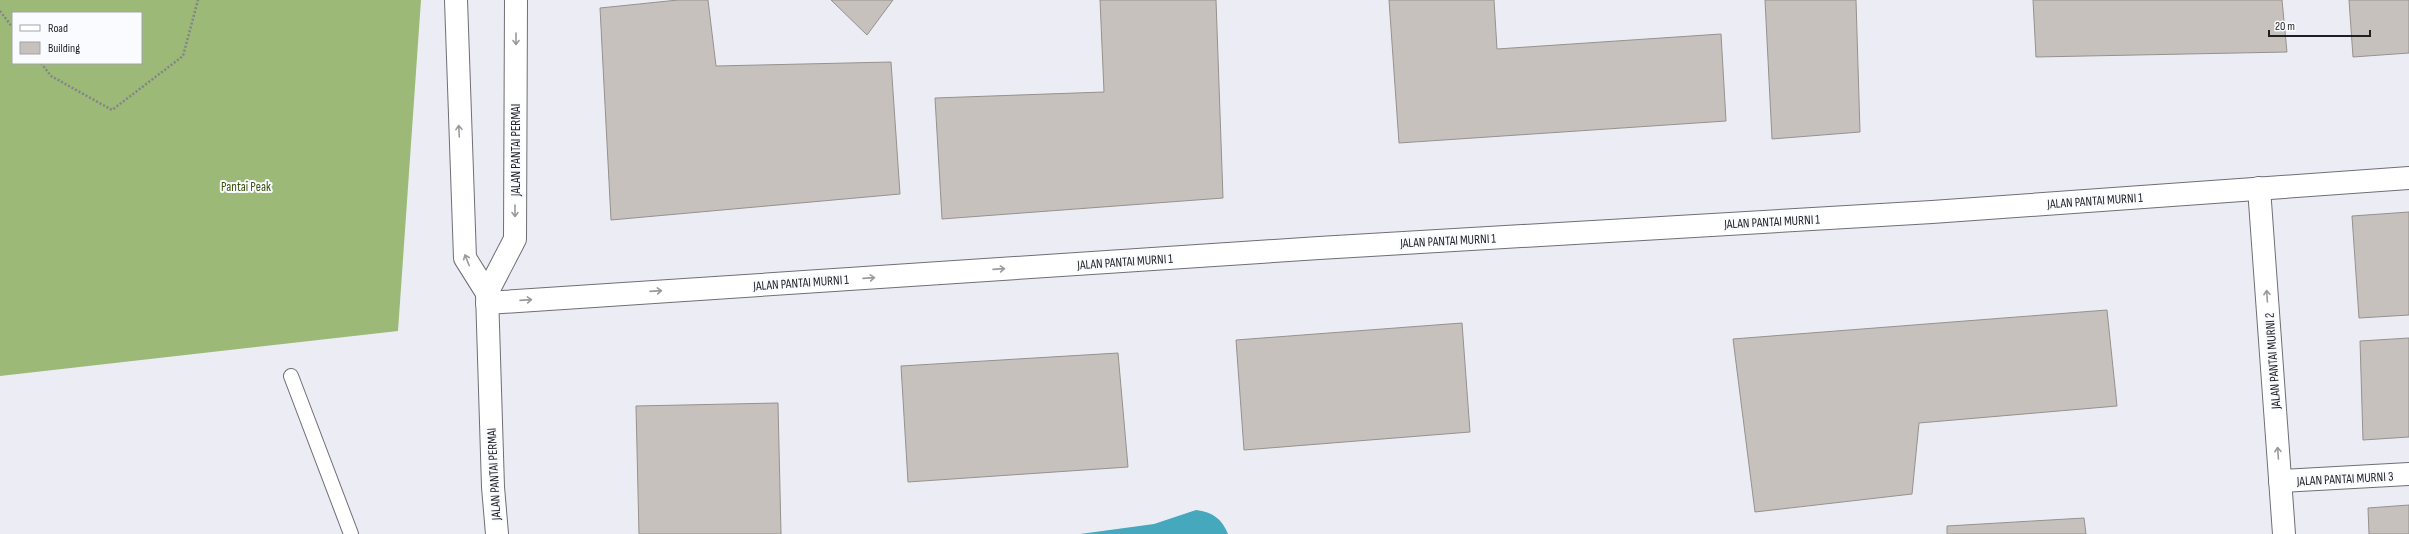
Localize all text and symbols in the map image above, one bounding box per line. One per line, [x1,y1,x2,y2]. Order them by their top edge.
legend [12,12,142,64]
scale bar [2269,12,2370,38]
text: 20 m [2275,19,2295,34]
text: Road [48,21,68,36]
one-way arrow [512,32,520,45]
text: Building [48,41,80,56]
street label: JALAN PANTAI PERMAI [508,104,524,197]
one-way arrow [456,125,463,138]
park label: Pantai Peak [221,179,271,195]
street label: JALAN PANTAI MURNI 1 [2046,190,2144,212]
one-way arrow [511,204,519,217]
street label: JALAN PANTAI MURNI 1 [1723,211,1821,233]
street label: JALAN PANTAI MURNI 1 [1399,230,1497,252]
street label: JALAN PANTAI MURNI 1 [1076,251,1174,273]
one-way arrow [463,254,471,266]
one-way arrow [992,266,1005,273]
street label: JALAN PANTAI MURNI 1 [752,272,850,294]
one-way arrow [862,274,875,281]
one-way arrow [649,288,662,295]
one-way arrow [2263,290,2270,303]
one-way arrow [519,296,532,303]
street label: JALAN PANTAI MURNI 2 [2262,312,2284,411]
street label: JALAN PANTAI PERMAI [484,427,504,522]
one-way arrow [2275,447,2282,460]
street label: JALAN PANTAI MURNI 3 [2295,468,2394,490]

